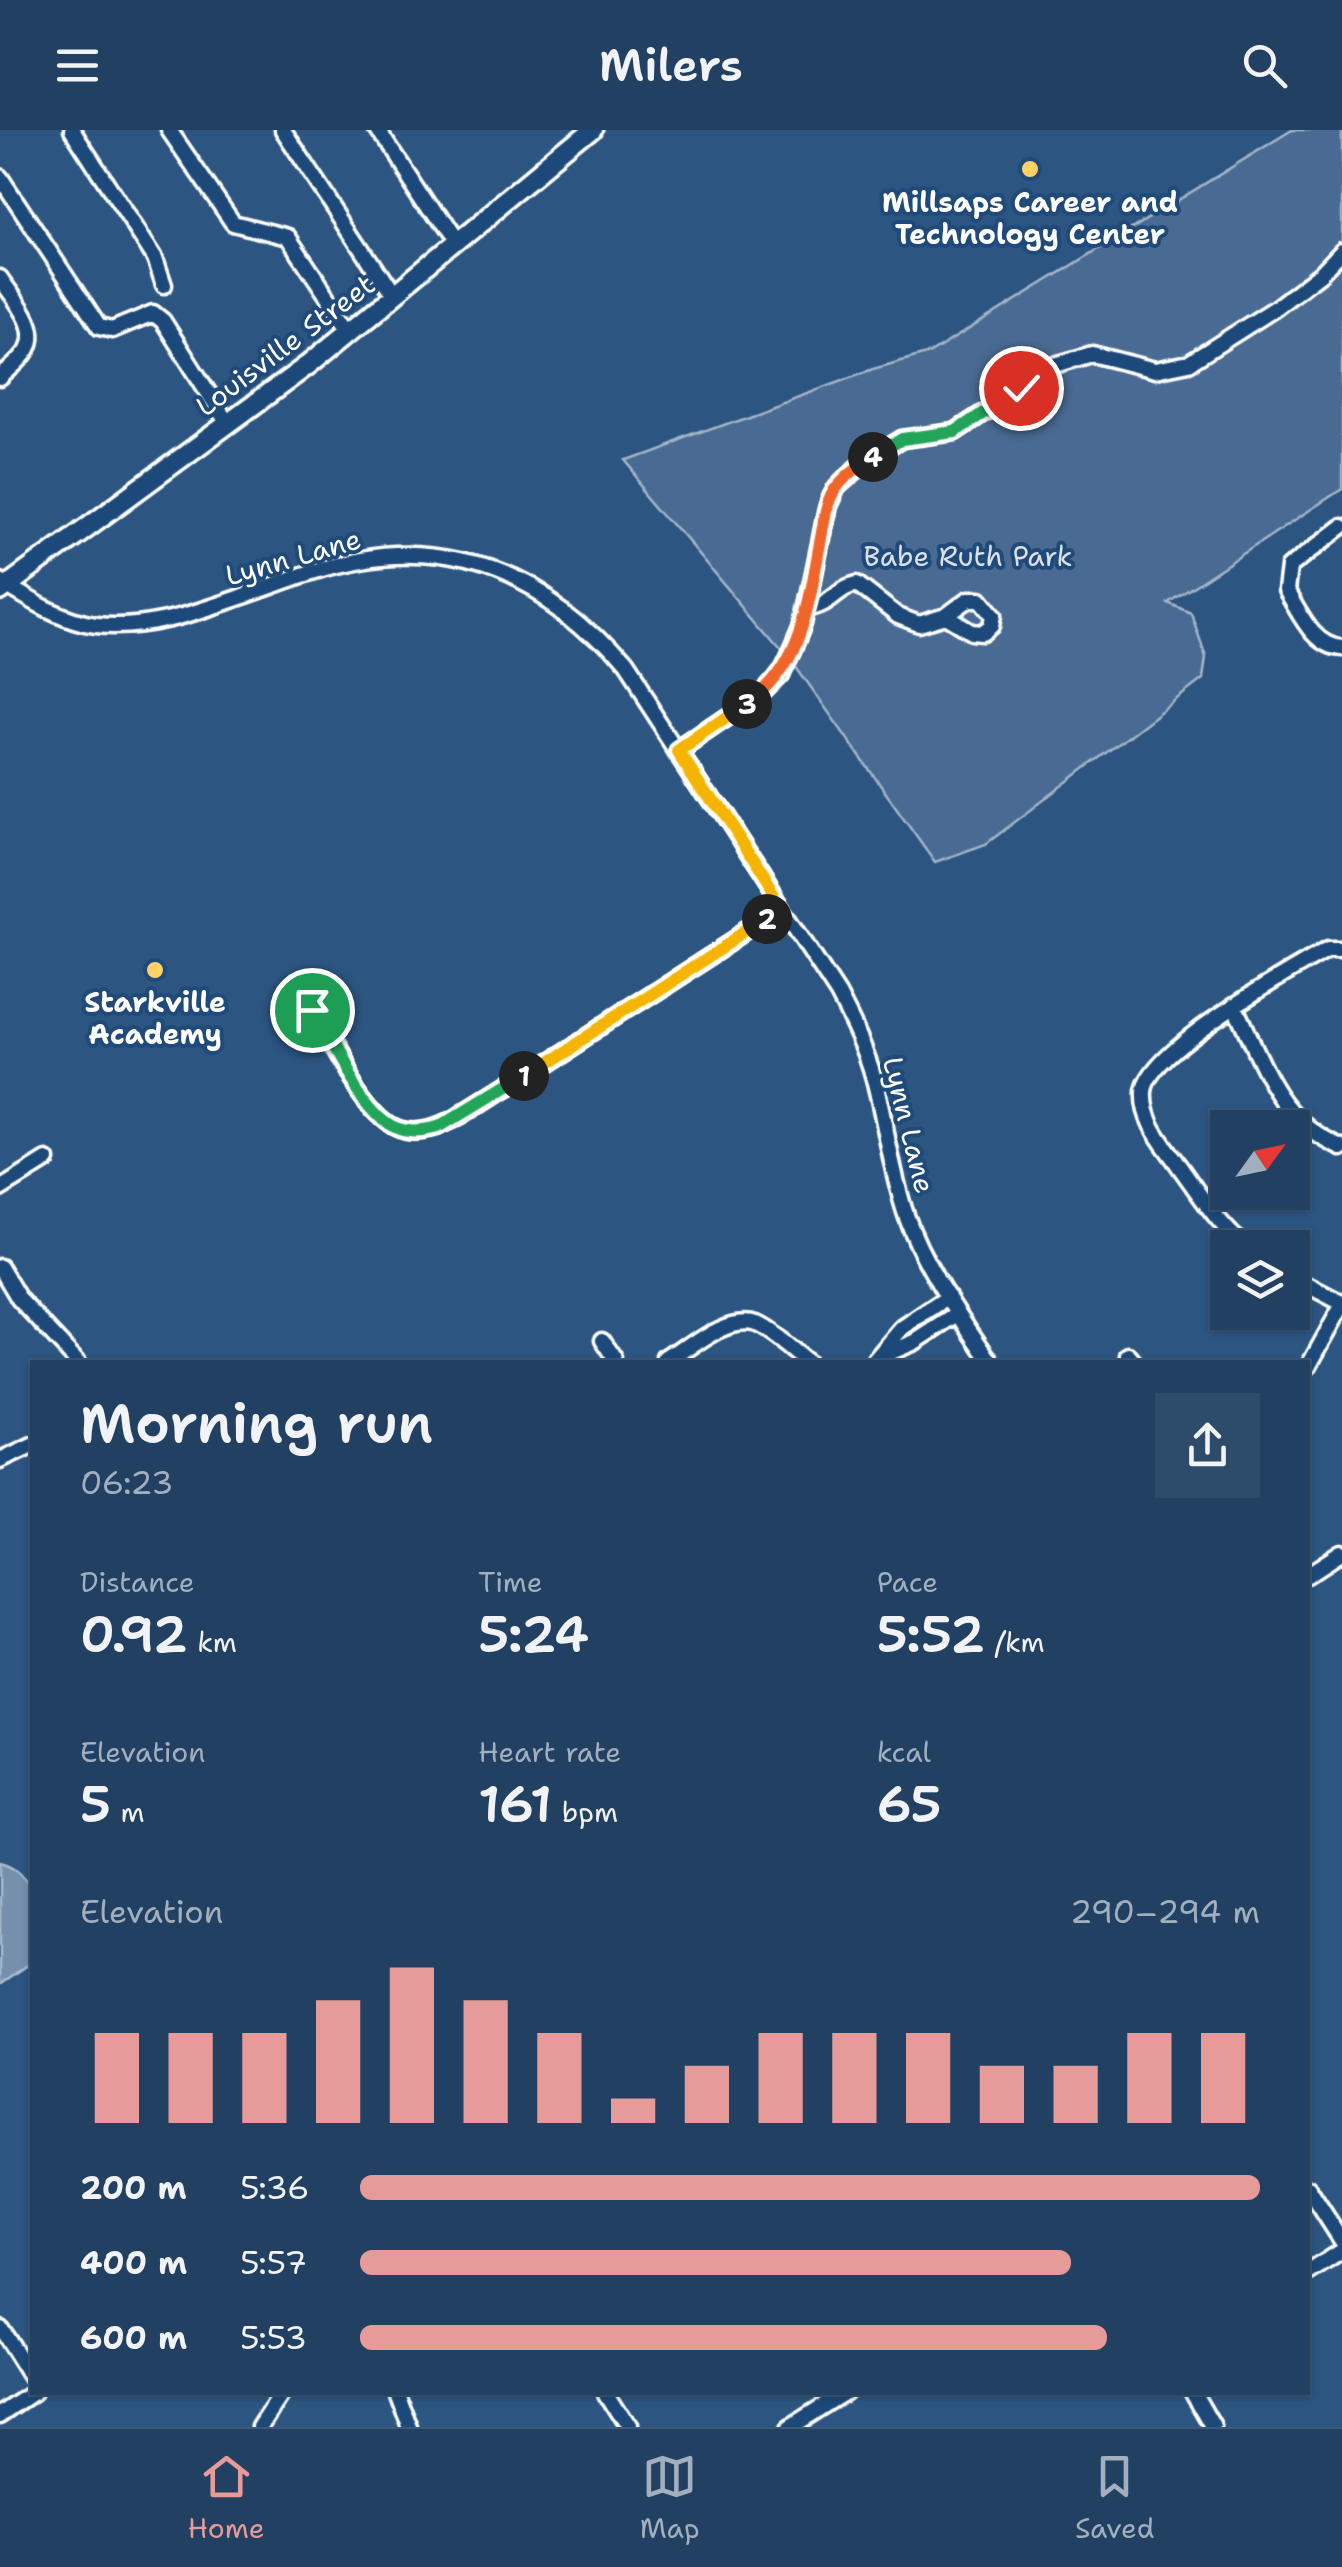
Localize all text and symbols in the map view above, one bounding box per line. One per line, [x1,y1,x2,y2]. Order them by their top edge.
text: Milers [599,35,743,95]
icon: menu [50,38,105,93]
icon: search [1237,38,1292,93]
marker: Millsaps Career and Technology Center [1019,158,1041,180]
place label: Millsaps Career and Technology Center [882,183,1178,253]
street label: Louisville Street [188,265,382,425]
pin [979,346,1064,431]
icon: check [994,361,1049,416]
pin: 4 [848,432,898,482]
text: 4 [863,438,883,476]
street label: Lynn Lane [221,520,365,594]
park label: Babe Ruth Park [863,537,1073,575]
pin: 3 [722,679,772,729]
text: 3 [737,685,757,723]
pin: 2 [742,894,792,944]
text: 2 [757,900,777,938]
marker: Starkville Academy [144,959,166,981]
pin [270,968,355,1053]
place label: Starkville Academy [84,983,226,1053]
icon: arrive [285,983,340,1038]
pin: 1 [499,1051,549,1101]
street label: Lynn Lane [874,1053,944,1197]
text: 1 [518,1057,530,1095]
north arrow [1210,1110,1310,1210]
map controls [1210,1110,1310,1330]
button: layers [1210,1230,1310,1330]
text: Morning run [80,1386,433,1460]
button: share [1155,1393,1260,1498]
text: 06:23 [80,1461,173,1504]
text: Distance [80,1563,195,1601]
text: Time [478,1563,543,1601]
text: Pace [877,1563,938,1601]
text: 0.92 [80,1601,188,1668]
text: 5:24 [478,1601,589,1668]
text: 5:52 [877,1601,985,1668]
text: km [188,1623,237,1661]
text: /km [985,1623,1045,1661]
text: Elevation [80,1733,205,1771]
text: Heart rate [478,1733,621,1771]
text: kcal [877,1733,931,1771]
text: 5 [80,1771,111,1838]
text: 161 [478,1771,552,1838]
text: 65 [877,1771,942,1838]
text: m [111,1793,145,1831]
text: bpm [552,1793,618,1831]
text: Elevation [80,1890,223,1933]
text: 290–294 m [1070,1890,1260,1933]
text: 200 m [80,2166,187,2209]
text: 5:36 [240,2166,309,2209]
text: 400 m [80,2241,187,2284]
text: 5:57 [240,2241,307,2284]
text: 600 m [80,2316,187,2359]
text: 5:53 [240,2316,307,2359]
tab: Home [188,2449,265,2547]
tab: Map [640,2449,700,2547]
tab: Saved [1075,2449,1154,2547]

